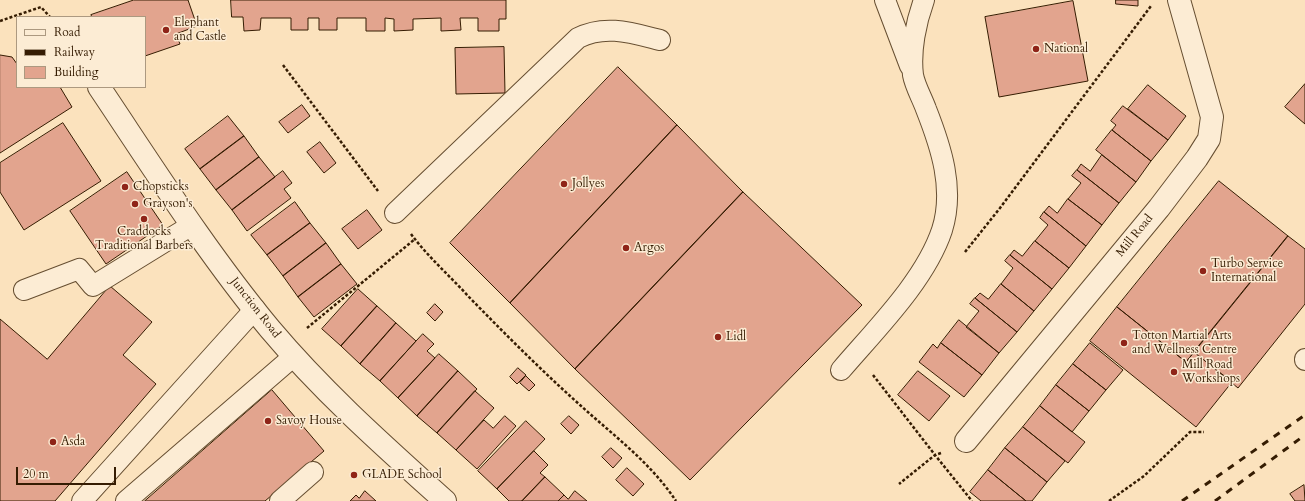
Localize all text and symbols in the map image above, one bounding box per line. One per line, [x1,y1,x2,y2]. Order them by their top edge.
legend [16,16,146,88]
place label: Elephant and Castle [174,16,226,44]
text: Road [54,24,80,40]
marker: Elephant and Castle [161,25,171,35]
place label: National [1044,42,1088,56]
text: Railway [54,44,95,60]
marker: National [1031,44,1041,54]
text: Building [54,64,98,80]
place label: Jollyes [572,177,604,191]
marker: Jollyes [559,179,569,189]
place label: Chopsticks [133,180,189,194]
marker: Chopsticks [120,182,130,192]
place label: Grayson's [143,197,192,211]
marker: Grayson's [130,199,140,209]
street label: Mill Road [1114,212,1156,260]
marker: Craddocks Traditional Barbers [139,214,149,224]
place label: Craddocks Traditional Barbers [95,225,193,253]
place label: Argos [634,241,664,255]
marker: Argos [621,243,631,253]
place label: Turbo Service International [1211,257,1283,285]
marker: Turbo Service International [1198,266,1208,276]
street label: Junction Road [227,275,283,341]
place label: Totton Martial Arts and Wellness Centre [1132,329,1237,357]
place label: Lidl [726,330,746,344]
marker: Lidl [713,332,723,342]
marker: Totton Martial Arts and Wellness Centre [1119,338,1129,348]
place label: Mill Road Workshops [1182,358,1240,386]
marker: Mill Road Workshops [1169,367,1179,377]
place label: Savoy House [276,414,342,428]
marker: Savoy House [263,416,273,426]
place label: Asda [61,435,85,449]
marker: Asda [48,437,58,447]
scale bar [18,459,118,485]
text: 20 m [23,466,49,482]
place label: GLADE School [362,468,442,482]
marker: GLADE School [349,470,359,480]

